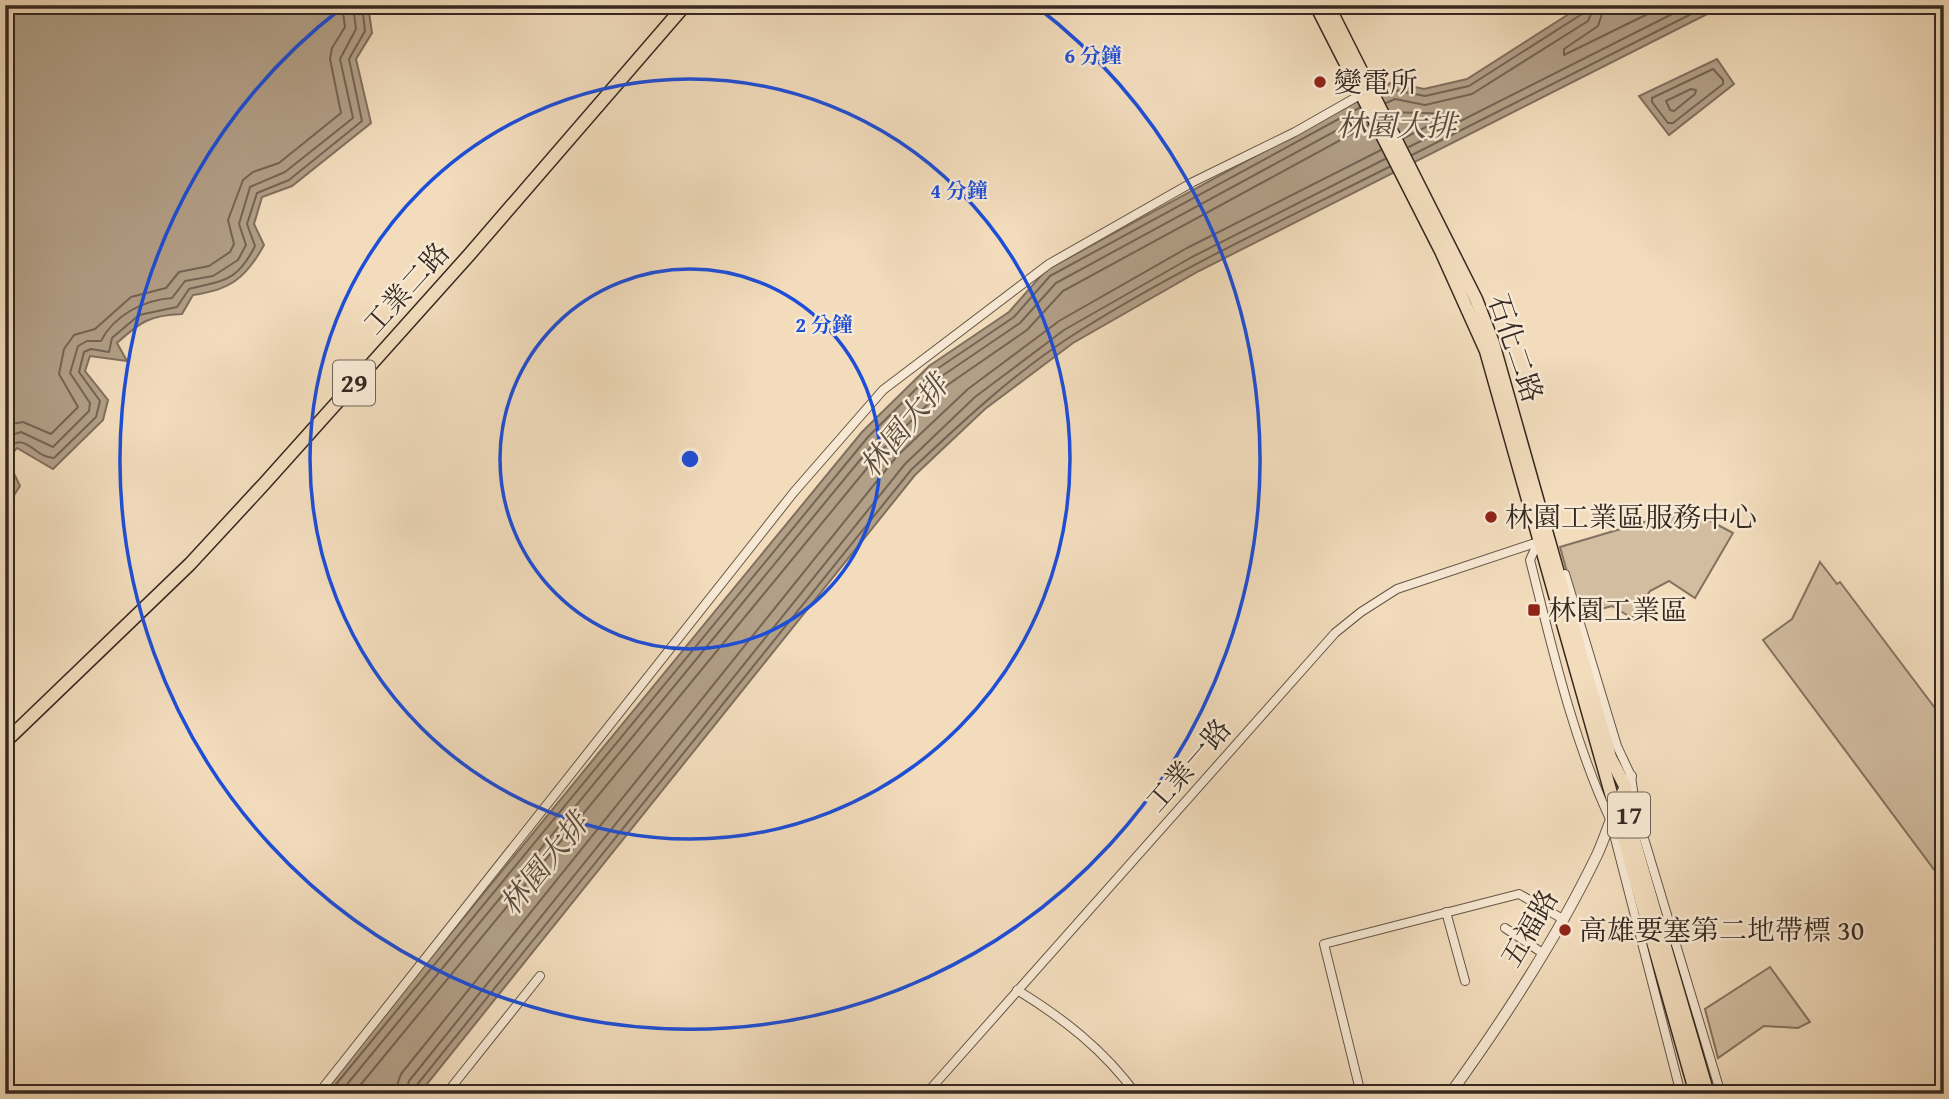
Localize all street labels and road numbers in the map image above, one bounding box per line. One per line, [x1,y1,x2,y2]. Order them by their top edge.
street label: 工業二路 [353,232,458,343]
street label: 石化二路 [1479,288,1554,407]
road number: 29 [333,360,375,406]
street label: 工業一路 [1135,709,1240,820]
road number: 17 [1608,792,1650,838]
street label: 五福路 [1490,881,1567,974]

